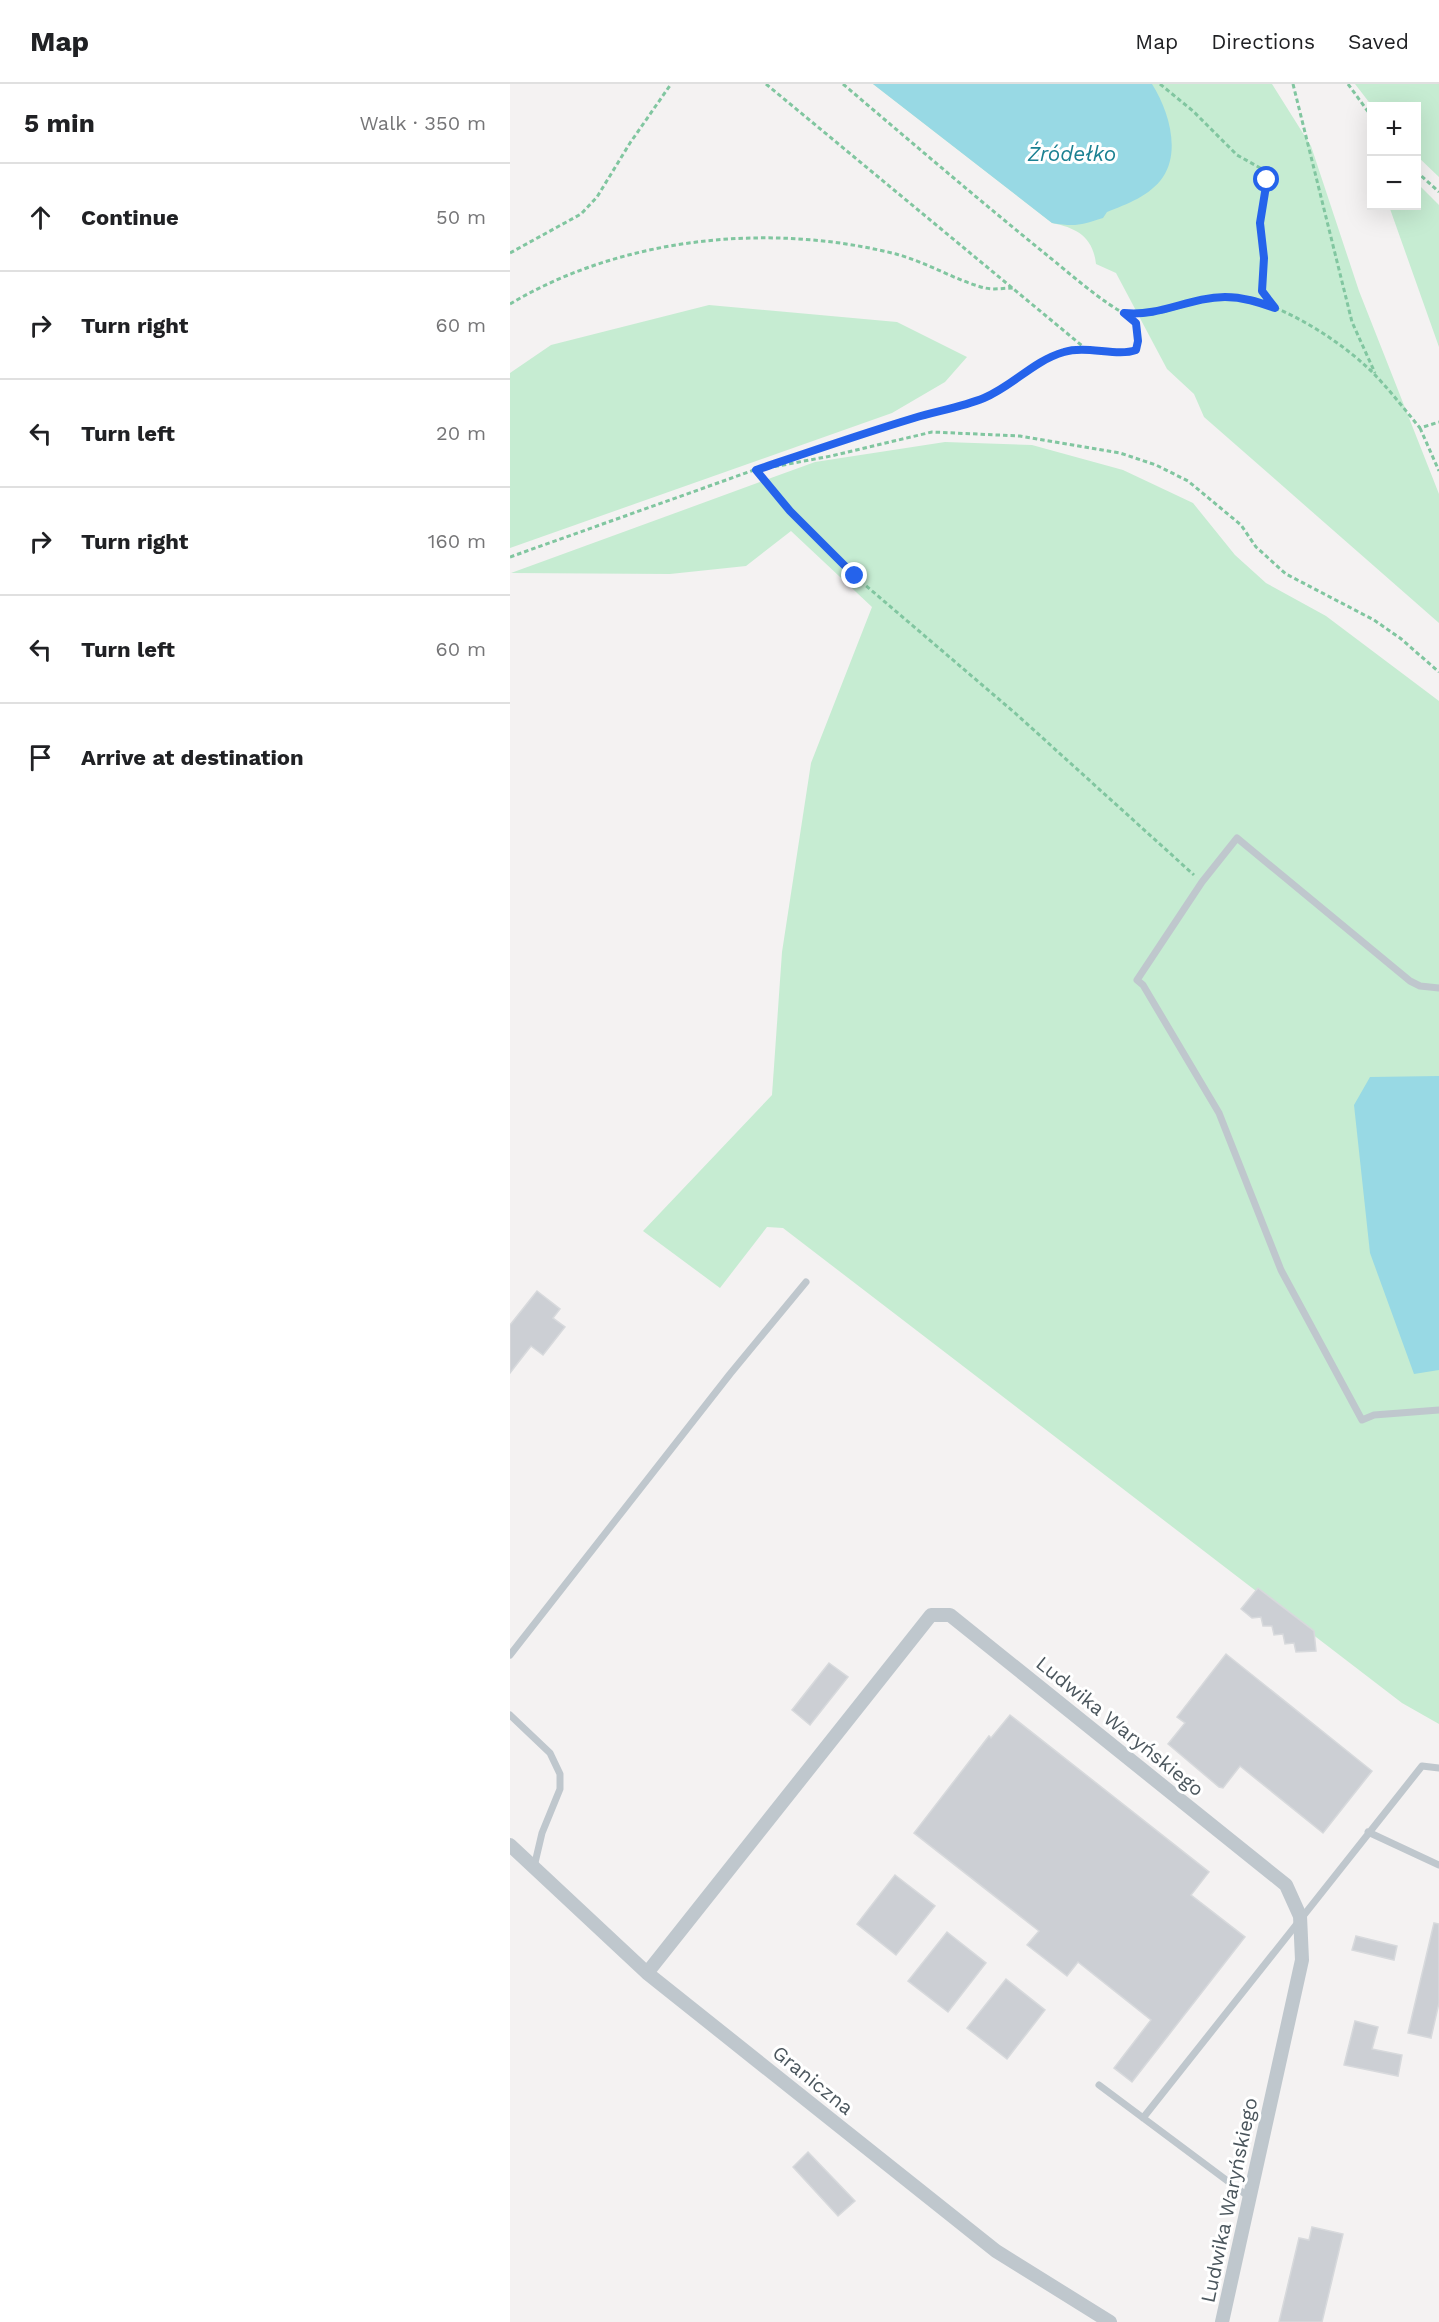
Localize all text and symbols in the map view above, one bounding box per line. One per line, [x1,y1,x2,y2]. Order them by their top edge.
text: Map [30,25,89,58]
text: Map [1135,29,1178,54]
text: Directions [1211,29,1315,54]
text: Saved [1348,29,1409,54]
map controls [1367,102,1421,210]
button: + [1367,102,1421,156]
text: 5 min [24,108,95,138]
text: Walk · 350 m [359,111,486,135]
water label: Źródełko [1027,141,1116,166]
button: − [1367,156,1421,210]
route start [1253,166,1279,192]
icon: ahead [24,201,57,234]
text: Continue [81,205,179,230]
text: 50 m [436,205,486,229]
icon: right [24,309,57,342]
text: Turn right [81,313,188,338]
text: 60 m [436,313,486,337]
icon: left [24,417,57,450]
text: Turn left [81,421,175,446]
text: 20 m [436,421,486,445]
icon: right [24,525,57,558]
text: Turn right [81,529,188,554]
text: 160 m [428,529,486,553]
route end [841,562,867,588]
icon: left [24,633,57,666]
text: Turn left [81,637,175,662]
text: 60 m [436,637,486,661]
icon: arrive [24,741,57,774]
text: Arrive at destination [81,745,304,770]
street label: Ludwika Waryńskiego [1031,1651,1209,1801]
street label: Graniczna [768,2040,858,2120]
street label: Ludwika Waryńskiego [1196,2095,1262,2305]

